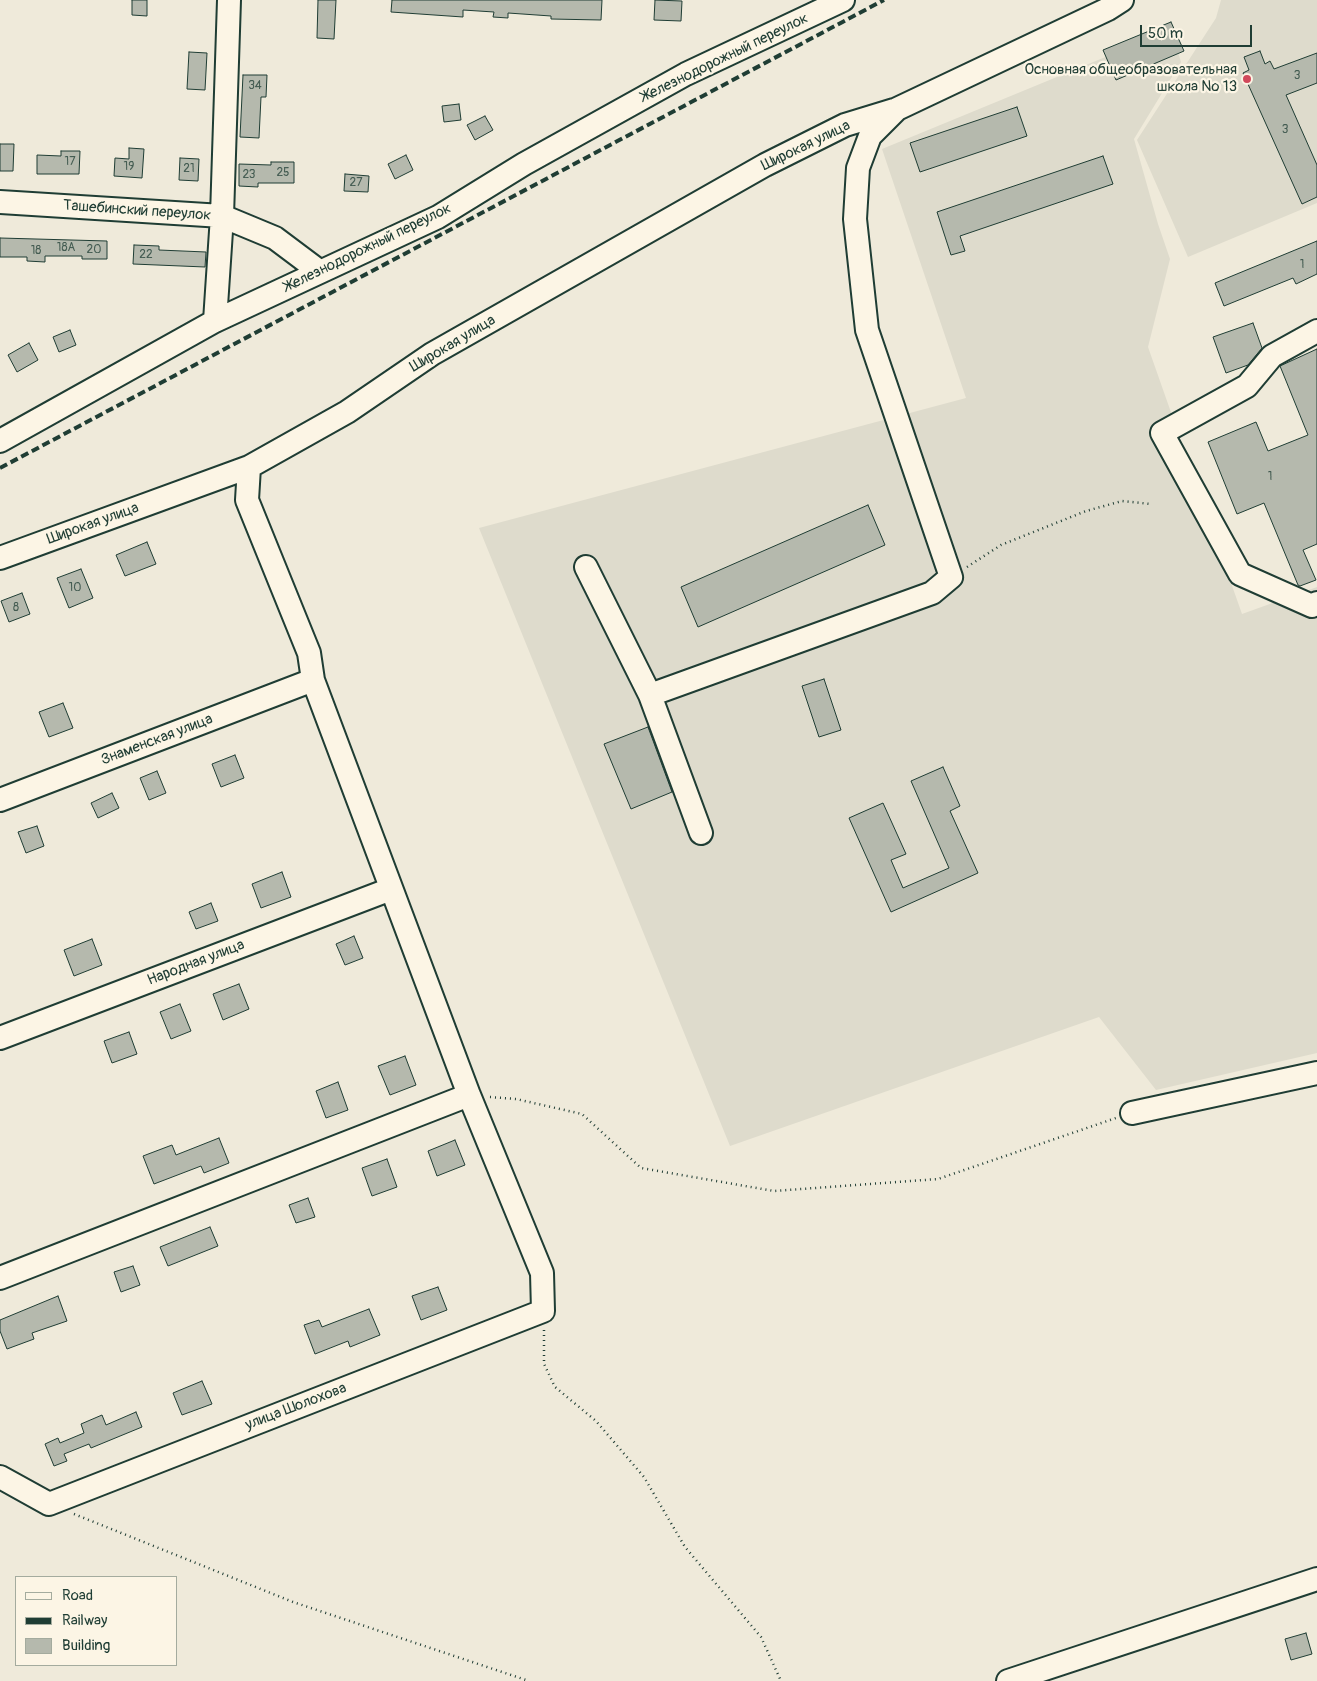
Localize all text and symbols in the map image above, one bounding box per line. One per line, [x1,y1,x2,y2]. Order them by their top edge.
street label: Железнодорожный переулок [639,10,811,106]
scale bar [1142,15,1254,47]
text: 50 m [1148,24,1183,43]
place label: Основная общеобразовательная школа № 13 [1024,61,1237,96]
house number: 3 [1294,69,1300,83]
marker: Основная общеобразовательная школа № 13 [1241,73,1253,85]
house number: 34 [248,79,262,93]
street label: Широкая улица [759,117,853,175]
house number: 3 [1282,123,1288,137]
house number: 17 [64,155,76,169]
house number: 19 [124,160,134,174]
house number: 21 [183,162,195,176]
house number: 25 [276,166,290,180]
house number: 23 [242,168,256,182]
house number: 27 [349,176,363,190]
street label: Ташебинский переулок [62,197,212,225]
street label: Железнодорожный переулок [282,200,454,296]
house number: 18А [57,241,75,255]
house number: 20 [87,243,101,257]
house number: 18 [31,244,41,258]
house number: 22 [139,248,153,262]
house number: 1 [1300,258,1304,272]
street label: Широкая улица [407,311,499,377]
house number: 1 [1268,470,1272,484]
street label: Широкая улица [45,499,141,549]
house number: 10 [69,581,81,595]
house number: 8 [13,601,19,615]
street label: Знаменская улица [99,710,215,770]
street label: Народная улица [145,936,247,990]
street label: улица Шолохова [243,1379,349,1435]
legend [15,1576,178,1666]
text: Road [62,1586,93,1605]
text: Railway [62,1611,107,1630]
text: Building [62,1636,110,1655]

